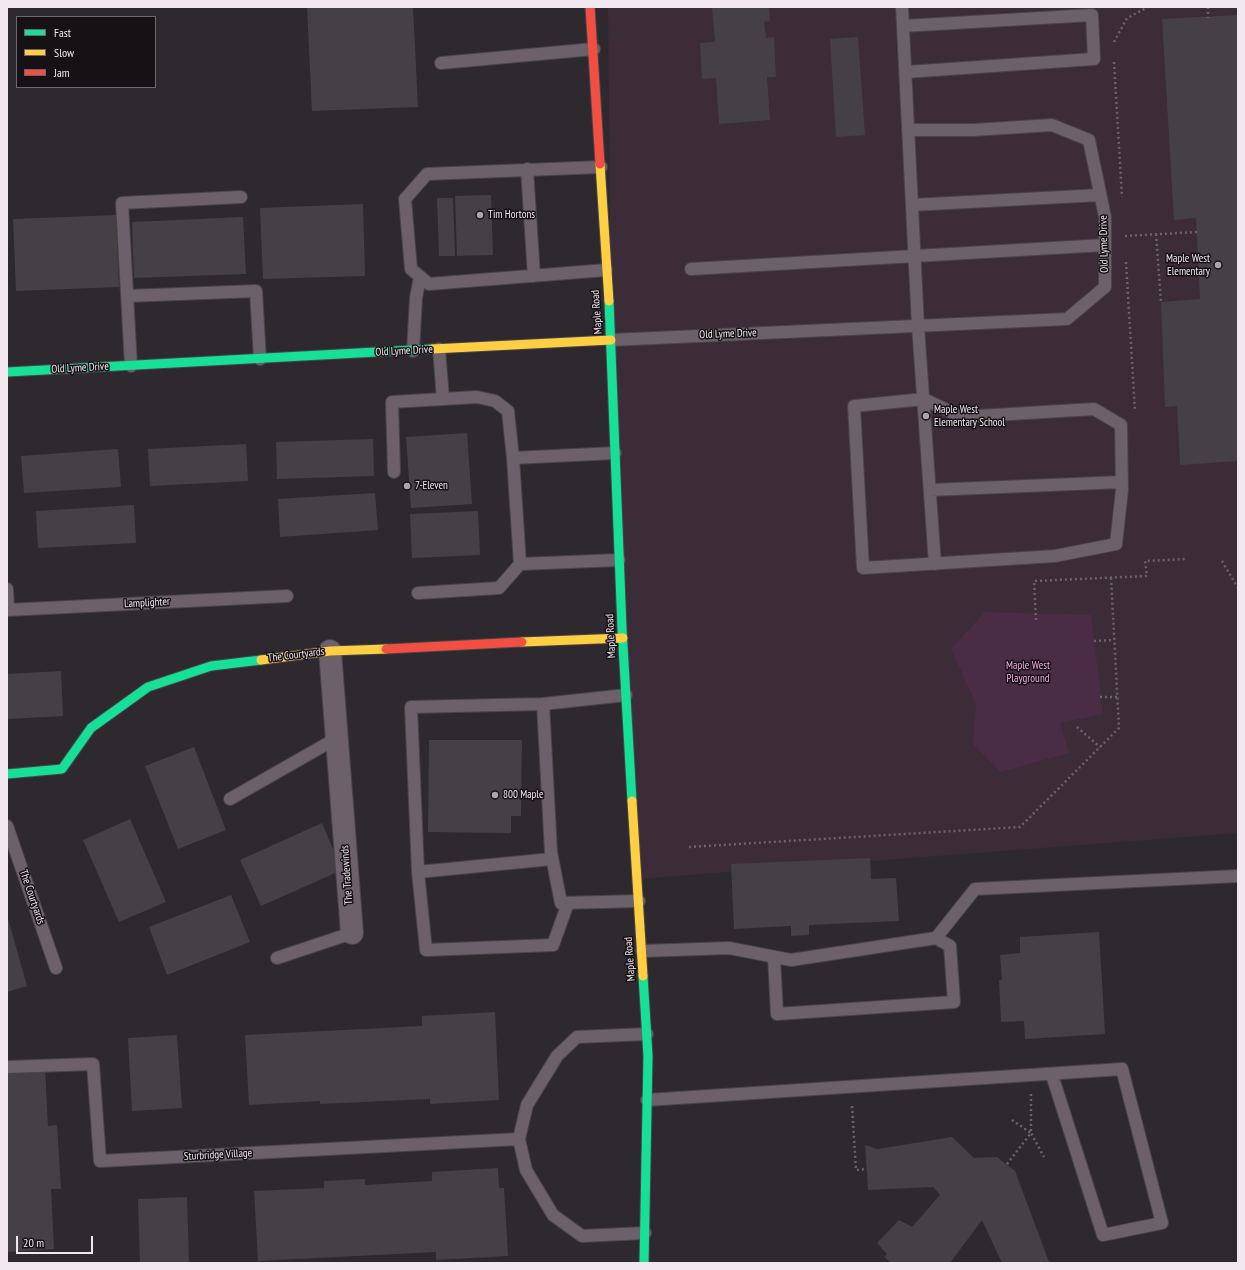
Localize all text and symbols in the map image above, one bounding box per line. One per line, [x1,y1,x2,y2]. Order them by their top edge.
legend [16,16,156,88]
text: Fast [54,25,71,40]
text: Slow [54,45,74,60]
text: Jam [54,65,70,80]
place label: Tim Hortons [488,208,535,222]
marker: Tim Hortons [475,210,485,220]
street label: Old Lyme Drive [1097,215,1111,273]
place label: Maple West Elementary [1166,252,1210,278]
marker: Maple West Elementary [1213,260,1223,270]
street label: Maple Road [589,289,605,335]
street label: Old Lyme Drive [699,326,757,342]
street label: Old Lyme Drive [375,343,433,359]
street label: Old Lyme Drive [51,360,109,376]
place label: Maple West Elementary School [934,403,1005,429]
marker: Maple West Elementary School [921,411,931,421]
place label: 7-Eleven [415,479,448,493]
marker: 7-Eleven [402,481,412,491]
street label: Lamplighter [124,595,170,611]
street label: Maple Road [603,613,619,659]
street label: The Courtyards [267,645,325,665]
park label: Maple West Playground [1006,659,1050,685]
place label: 800 Maple [503,788,543,802]
marker: 800 Maple [490,790,500,800]
street label: The Tradewinds [338,845,356,905]
street label: The Courtyards [16,868,48,926]
street label: Maple Road [622,936,638,982]
street label: Sturbridge Village [184,1147,252,1163]
scale bar [18,1228,95,1254]
text: 20 m [23,1235,44,1250]

